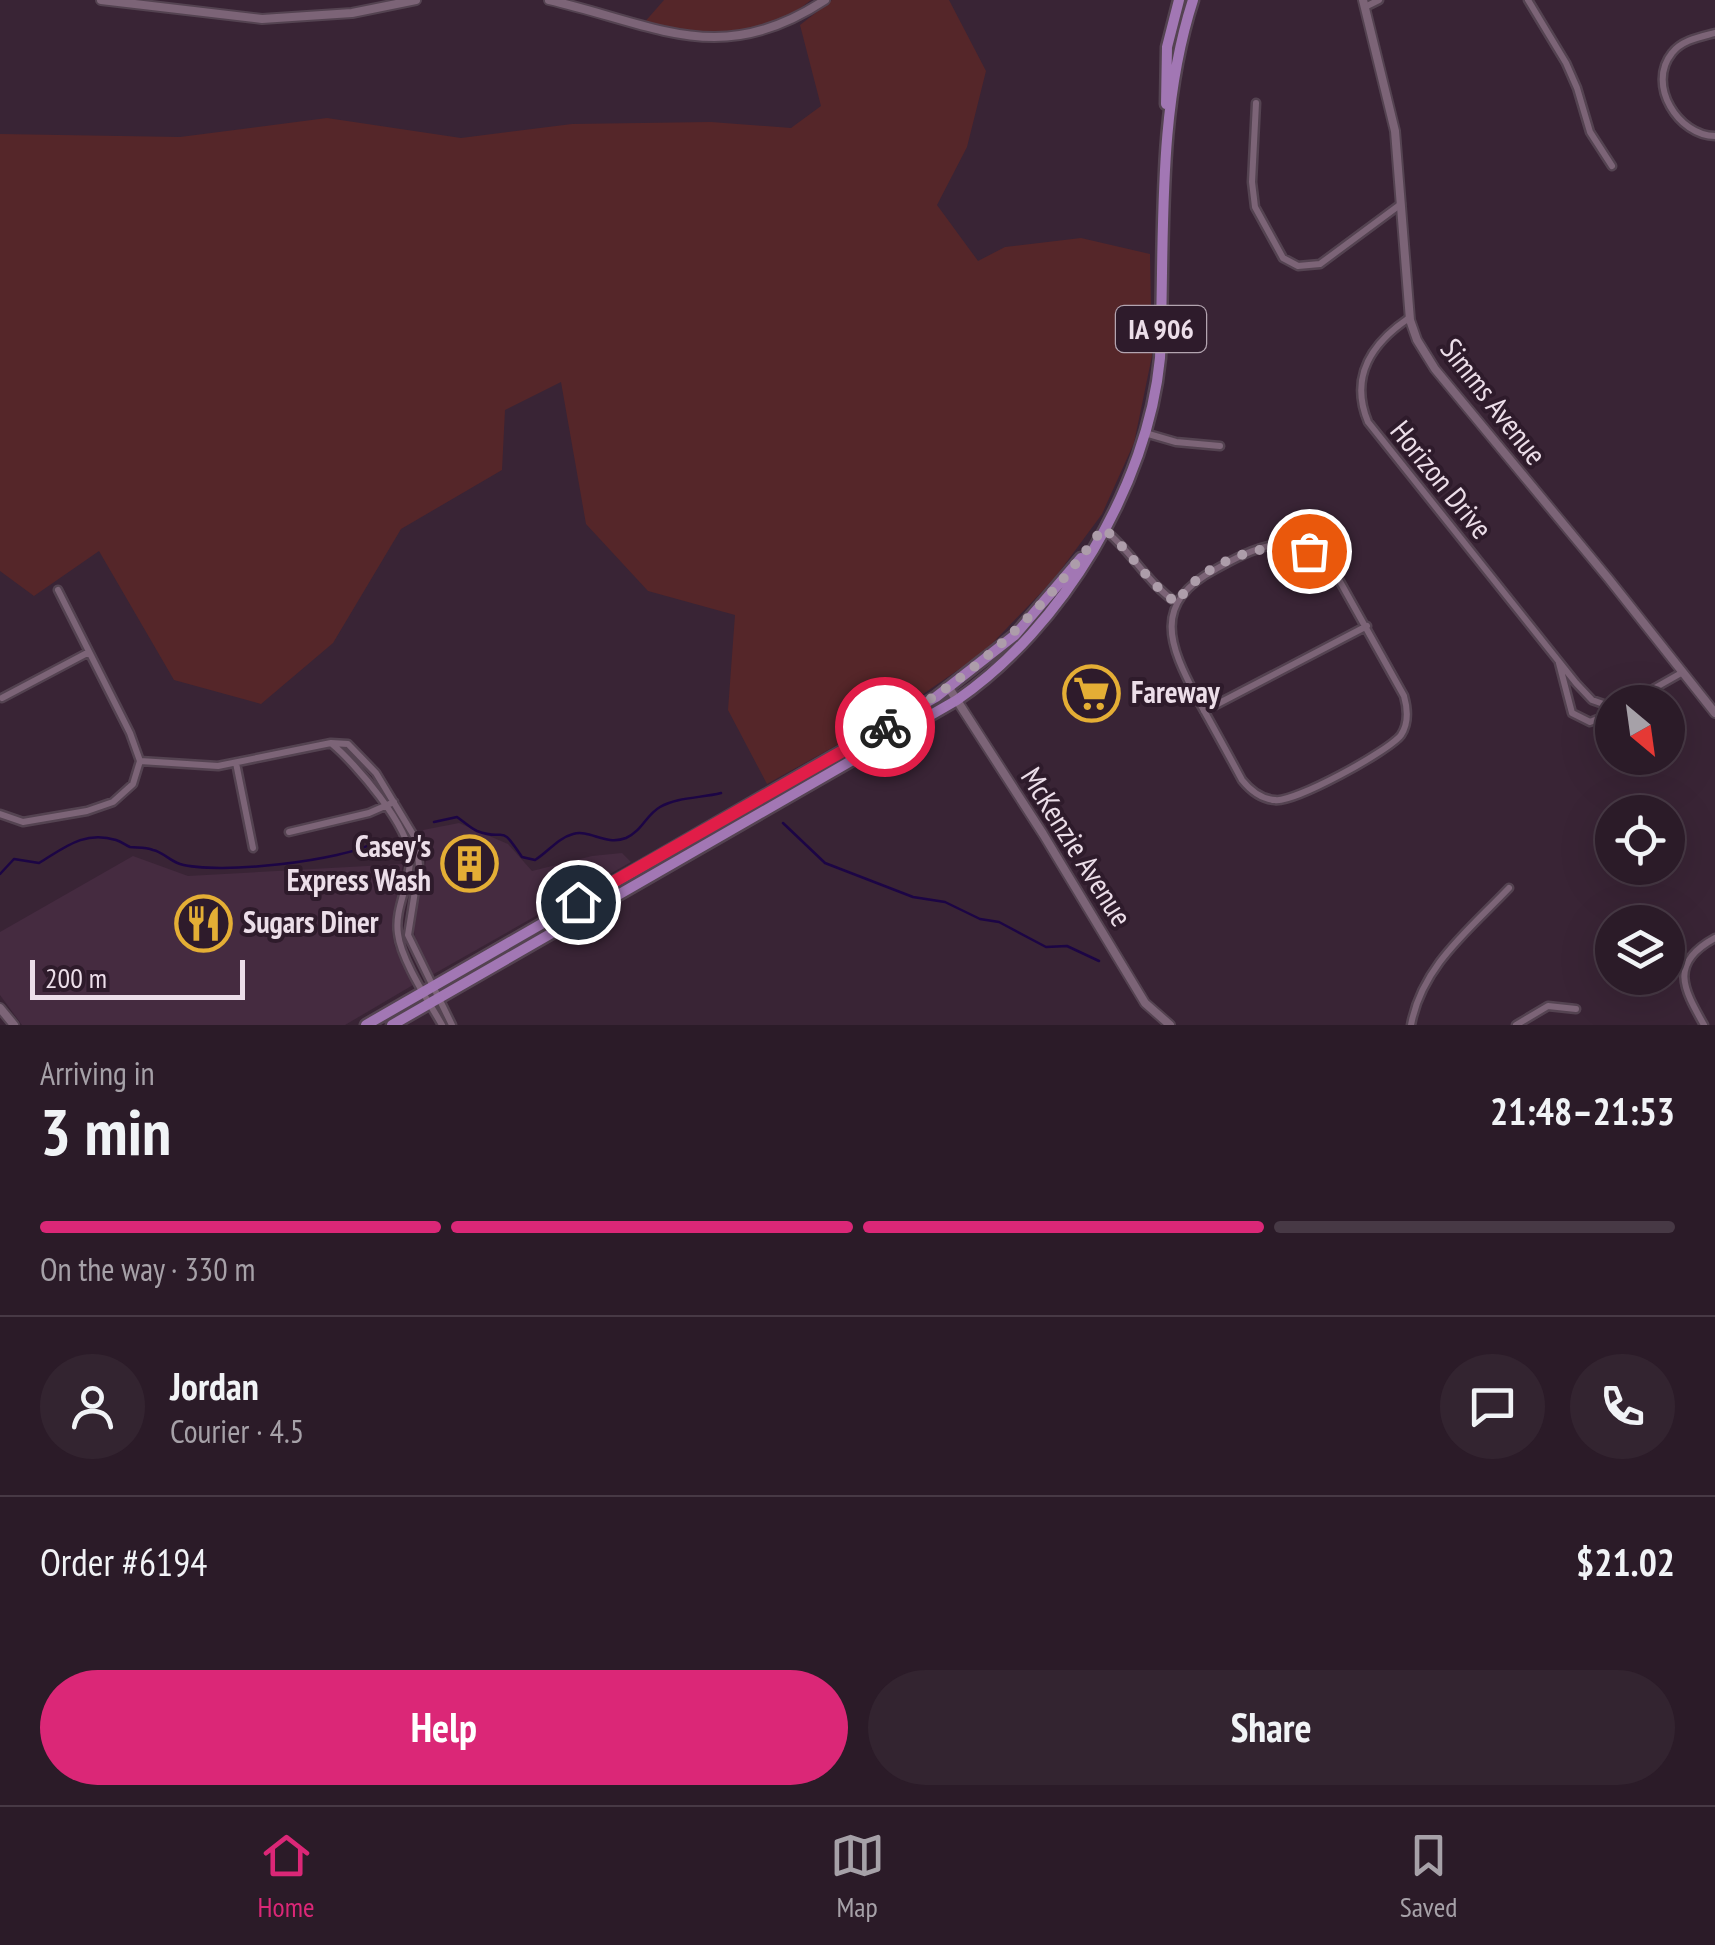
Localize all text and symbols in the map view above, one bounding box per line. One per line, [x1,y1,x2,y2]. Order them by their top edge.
road number: IA 906 [1116,306,1206,352]
street label: Simms Avenue [1433,330,1556,472]
street label: Horizon Drive [1383,412,1502,546]
pin [1267,509,1352,594]
icon: bag [1282,524,1337,579]
supermarket icon: Fareway [1062,663,1122,723]
place label: Fareway [1131,672,1221,711]
courier [835,677,935,777]
north arrow [1595,685,1685,775]
map controls [1595,685,1685,995]
icon: bike [858,700,913,755]
street label: McKenzie Avenue [1013,760,1142,933]
button: locate [1595,795,1685,885]
place label: Casey's Express Wash [287,826,431,899]
building icon: Casey's Express Wash [440,834,500,894]
pin [536,860,621,945]
icon: home [551,875,606,930]
restaurant icon: Sugars Diner [174,893,234,953]
place label: Sugars Diner [243,902,379,941]
button: layers [1595,905,1685,995]
scale bar [30,955,245,1000]
text: 200 m [45,959,107,996]
text: Arriving in [40,1052,155,1094]
text: 21:48–21:53 [1490,1086,1675,1135]
text: 3 min [40,1089,171,1173]
text: On the way · 330 m [40,1248,255,1290]
button: person [40,1354,145,1459]
button: chat [1440,1354,1545,1459]
button: phone [1570,1354,1675,1459]
text: Jordan [170,1361,259,1410]
text: Courier · 4.5 [170,1410,304,1452]
text: Order #6194 [40,1537,207,1586]
text: $21.02 [1576,1537,1675,1586]
button: Help [40,1670,848,1785]
button: Share [868,1670,1675,1785]
tab: Home [258,1828,314,1925]
tab: Map [830,1828,885,1925]
tab: Saved [1400,1828,1457,1925]

